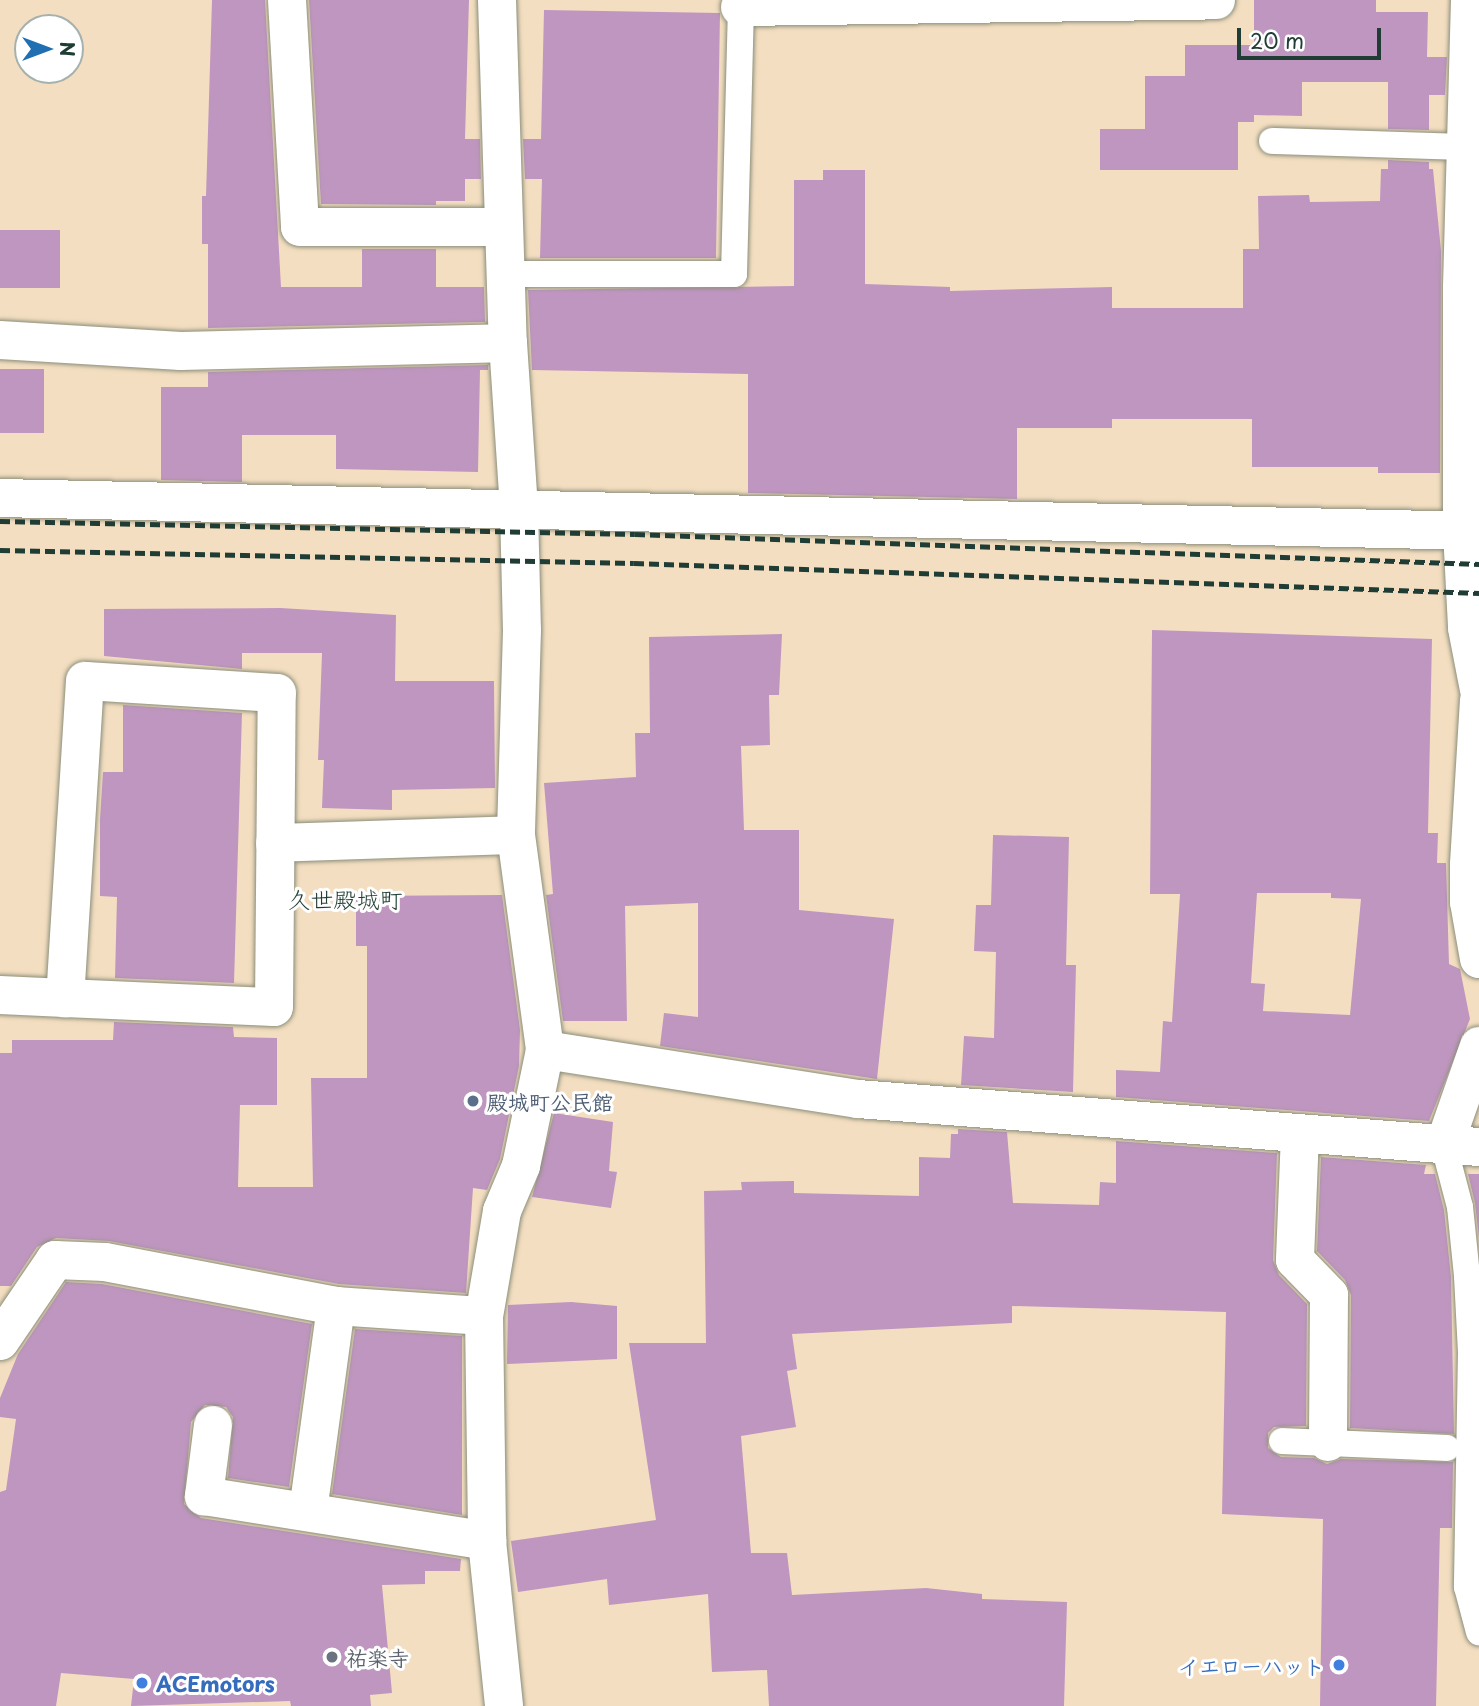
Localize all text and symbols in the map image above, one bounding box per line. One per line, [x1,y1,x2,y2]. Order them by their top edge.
north arrow [14,14,84,84]
scale bar [1241,14,1384,58]
text: 20 m [1250,24,1304,56]
text: N [54,41,82,57]
district label: 久世殿城町 [288,885,402,913]
place label: 殿城町公民館 [487,1088,613,1114]
marker: 殿城町公民館 [465,1093,481,1109]
place label: 祐楽寺 [346,1644,409,1670]
marker: 祐楽寺 [324,1649,340,1665]
place label: イエローハット [1178,1652,1325,1678]
marker: イエローハット [1331,1657,1347,1673]
place label: ACEmotors [156,1670,275,1696]
marker: ACEmotors [134,1675,150,1691]

